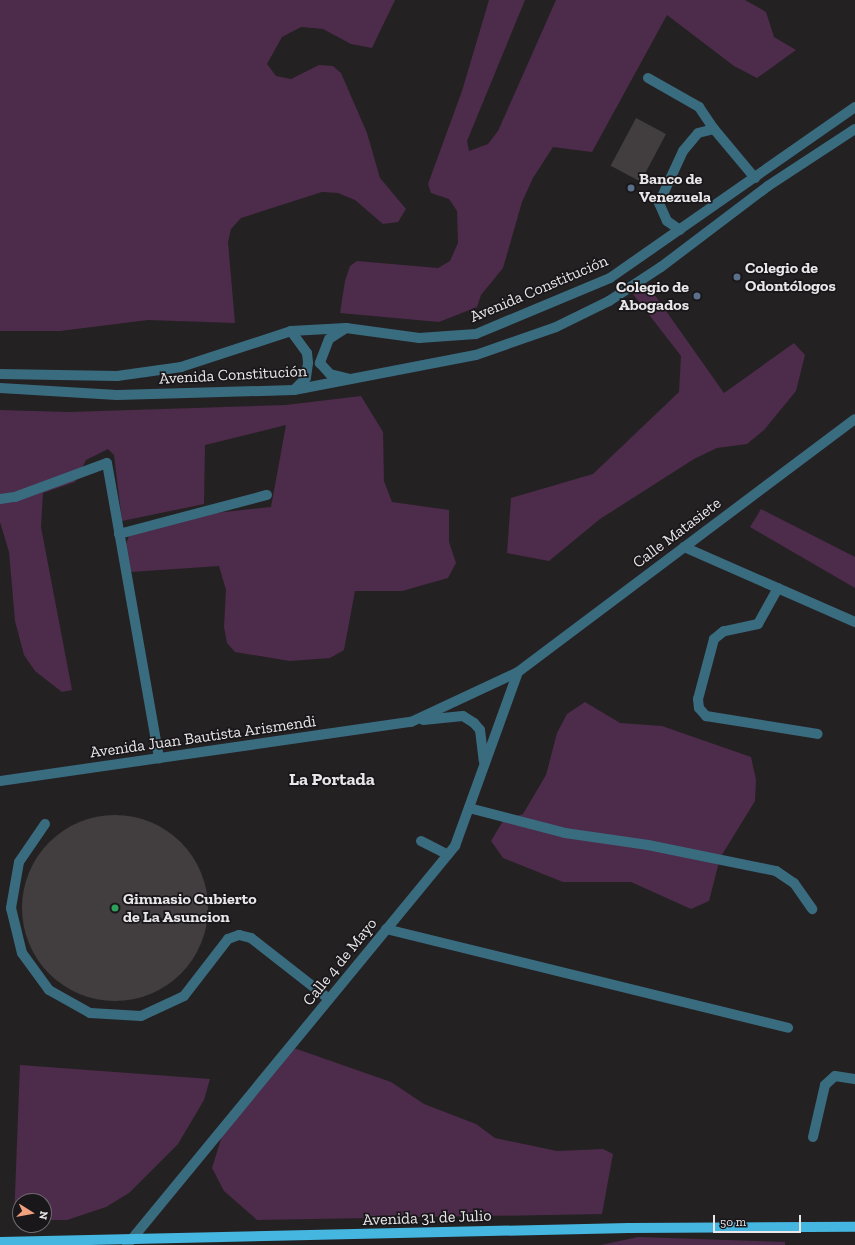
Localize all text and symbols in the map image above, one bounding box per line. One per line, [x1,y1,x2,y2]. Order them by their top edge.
place label: Banco de Venezuela [639,169,711,207]
marker: Banco de Venezuela [626,183,636,193]
street label: Avenida Constitución [467,251,611,327]
place label: Colegio de Odontólogos [745,258,836,296]
marker: Colegio de Odontólogos [732,272,742,282]
place label: Colegio de Abogados [616,277,689,315]
marker: Colegio de Abogados [692,291,702,301]
street label: Avenida Constitución [159,362,307,388]
street label: Calle Matasiete [629,494,725,572]
street label: Avenida Juan Bautista Arismendi [88,712,318,762]
district label: La Portada [289,768,375,790]
place label: Gimnasio Cubierto de La Asuncion [123,889,257,927]
marker: Gimnasio Cubierto de La Asuncion [110,903,120,913]
street label: Calle 4 de Mayo [299,914,381,1010]
north arrow [12,1193,52,1233]
street label: Avenida 31 de Julio [362,1206,492,1230]
scale bar [715,1207,803,1233]
text: N [36,1210,50,1221]
text: 50 m [720,1215,746,1229]

